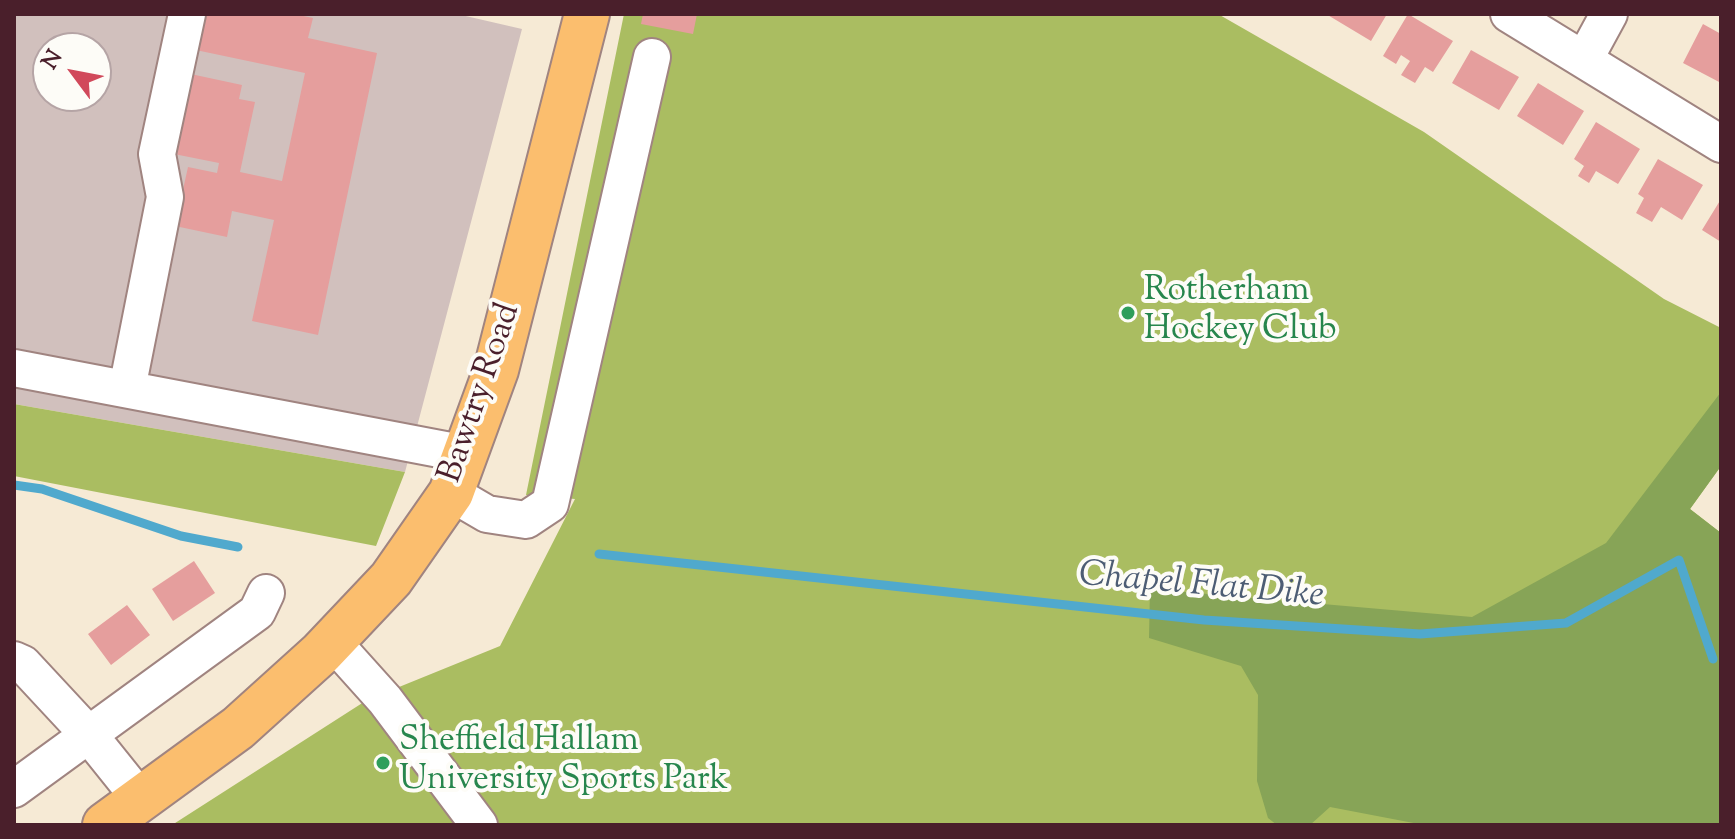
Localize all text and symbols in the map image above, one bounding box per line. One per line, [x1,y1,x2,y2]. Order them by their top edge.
north arrow [32,32,112,112]
text: N [35,44,72,76]
place label: Rotherham Hockey Club [1144,273,1337,352]
street label: Bawtry Road [432,299,532,489]
marker: Rotherham Hockey Club [1119,304,1137,322]
water label: Chapel Flat Dike [1077,556,1325,620]
place label: Sheffield Hallam University Sports Park [399,723,728,802]
marker: Sheffield Hallam University Sports Park [374,754,392,772]

